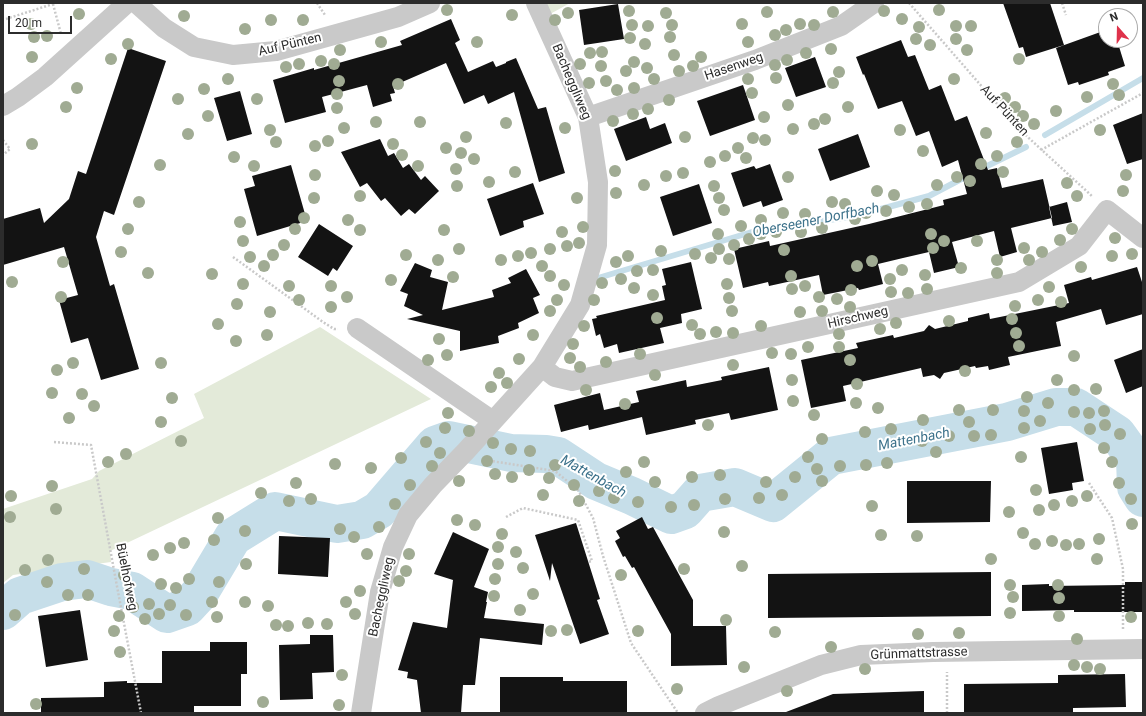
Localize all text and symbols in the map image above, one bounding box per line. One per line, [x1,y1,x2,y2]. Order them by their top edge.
scale bar [10,8,74,34]
north arrow [1098,8,1138,48]
text: N [1108,10,1120,25]
text: 20 m [15,16,42,30]
street label: Auf Pünten [257,30,323,60]
street label: Bacheggliweg [548,42,594,122]
street label: Hasenweg [703,50,765,84]
street label: Auf Pünten [976,82,1032,140]
water label: Oberseener Dorfbach [751,200,881,242]
street label: Hirschweg [826,303,890,333]
water label: Mattenbach [877,425,951,455]
water label: Mattenbach [557,452,629,502]
street label: Büelhofweg [112,542,140,612]
street label: Bacheggliweg [366,556,398,638]
street label: Grünmattstrasse [870,645,968,663]

